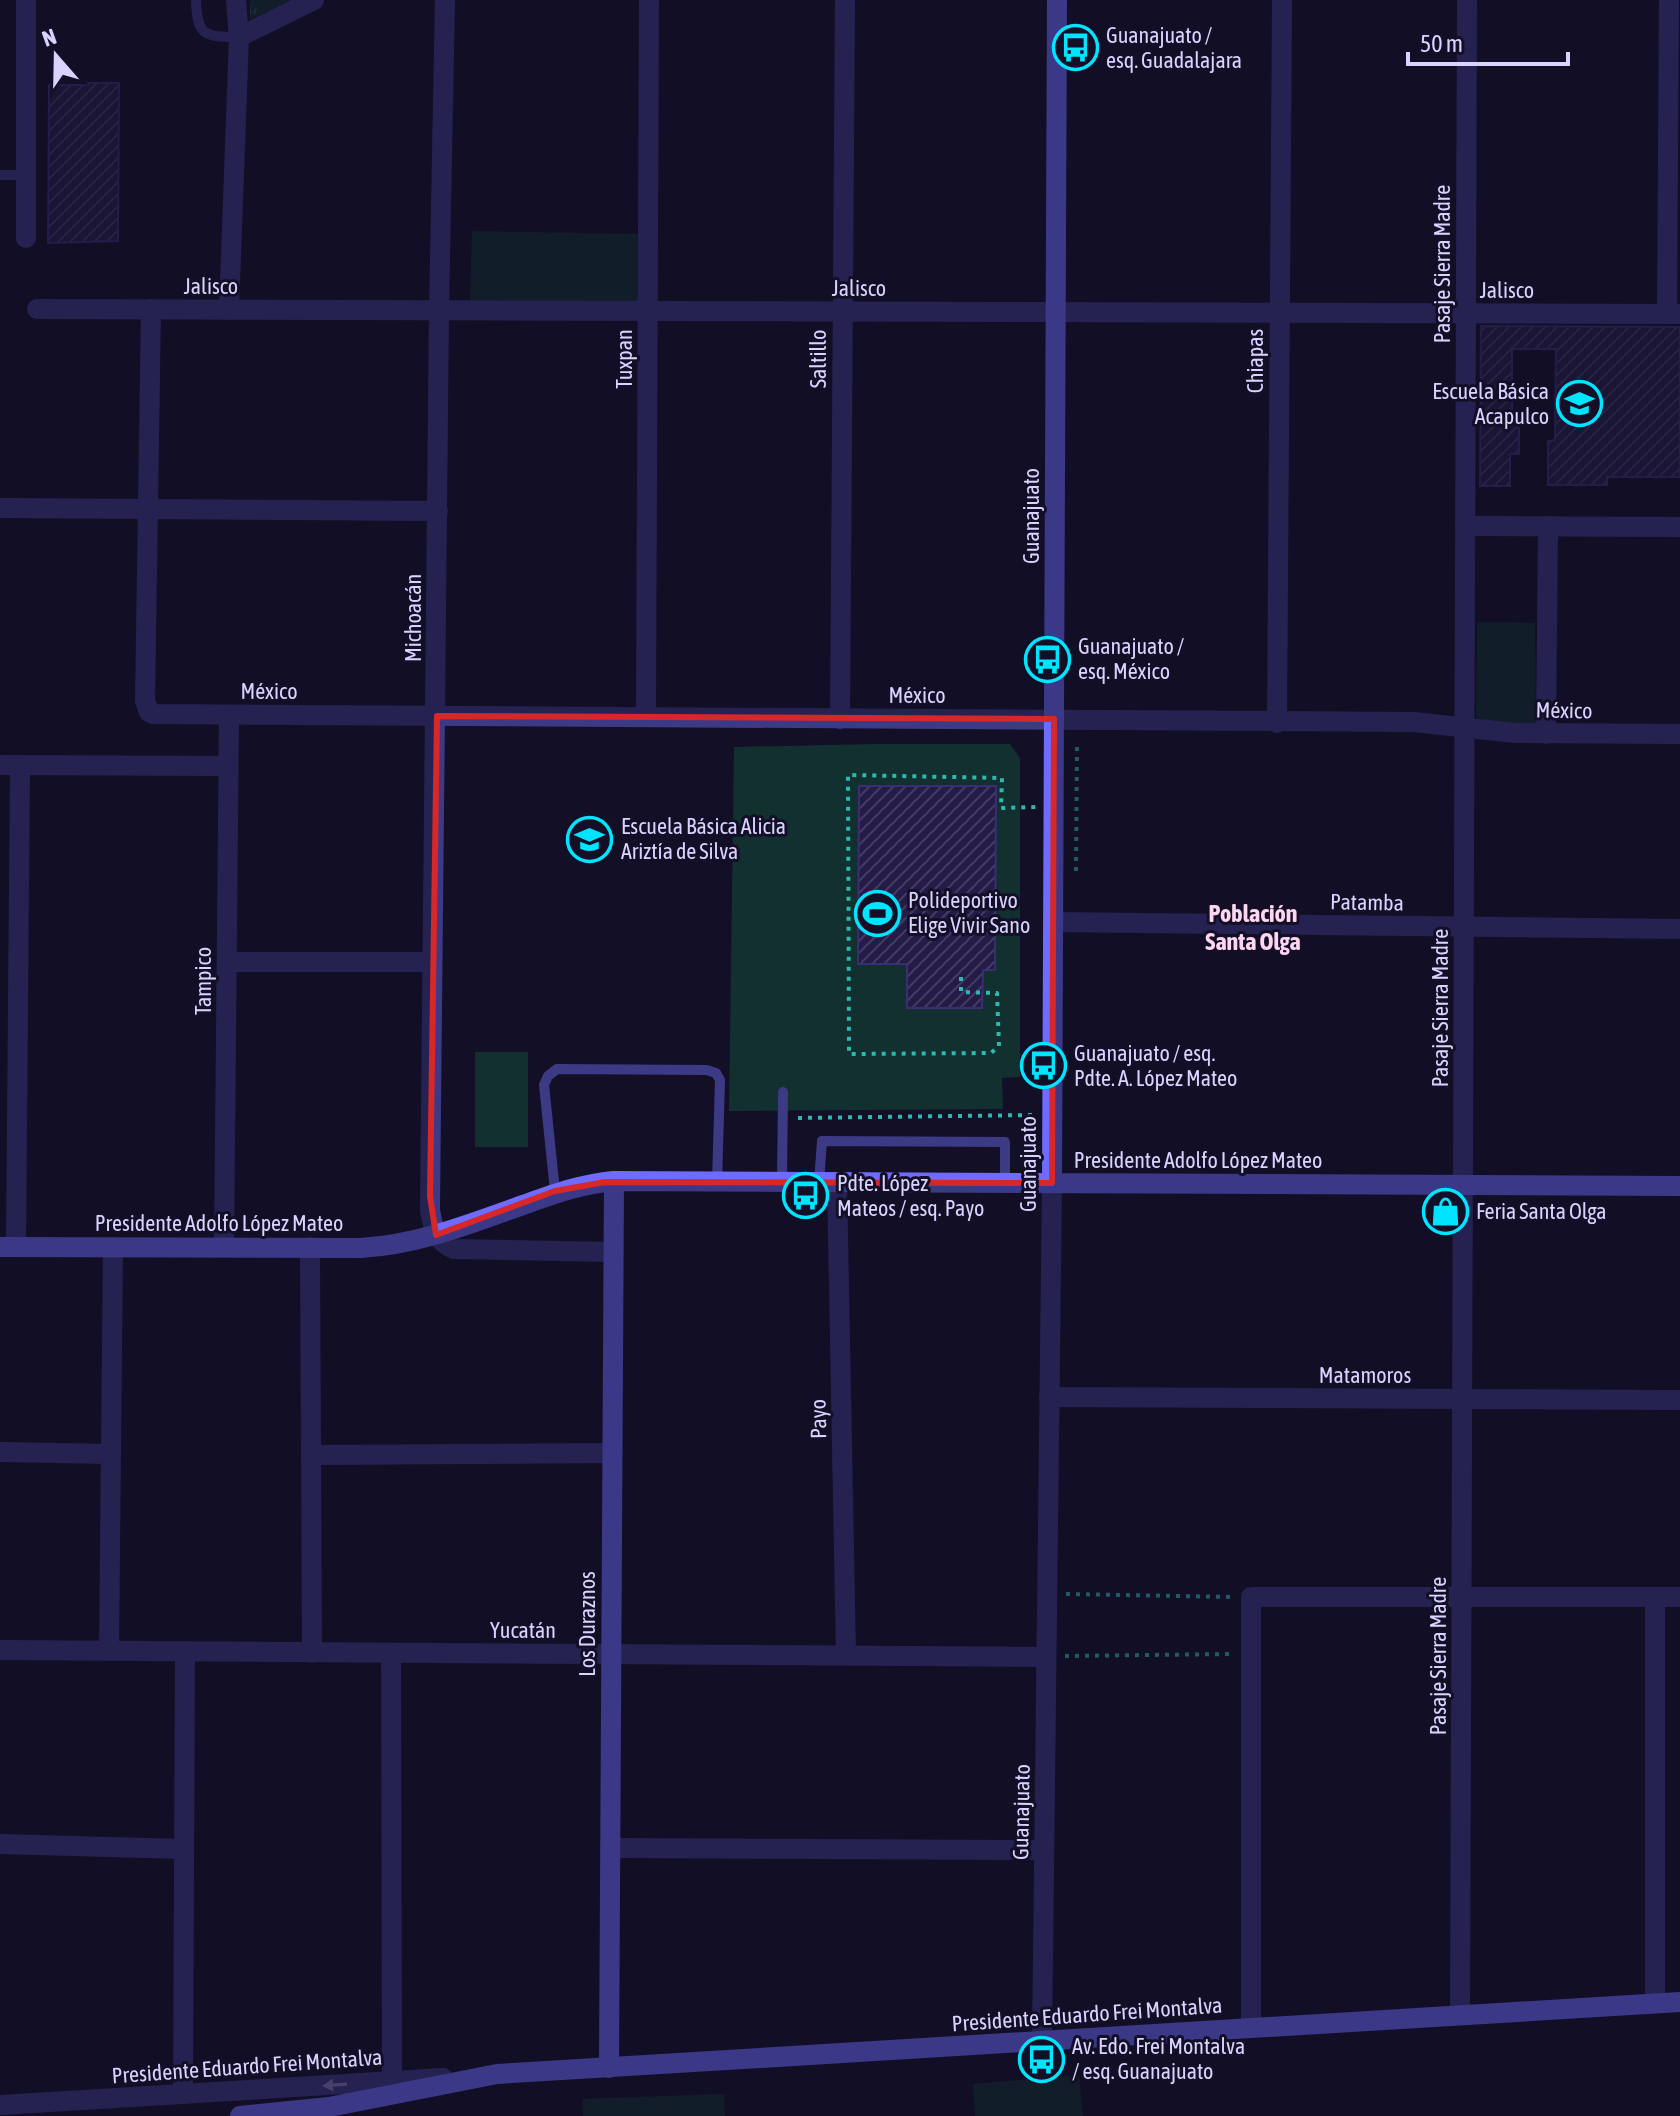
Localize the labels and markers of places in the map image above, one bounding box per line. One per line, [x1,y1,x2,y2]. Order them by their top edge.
place label: Guanajuato / esq. Guadalajara [1106,22,1242,73]
bus stop icon: Guanajuato / esq. Guadalajara [1051,24,1099,72]
place label: Escuela Básica Acapulco [1432,378,1549,429]
school or university icon: Escuela Básica Acapulco [1556,380,1604,428]
place label: Guanajuato / esq. México [1078,633,1184,684]
bus stop icon: Guanajuato / esq. México [1023,635,1071,683]
place label: Escuela Básica Alicia Ariztía de Silva [621,813,786,864]
school or university icon: Escuela Básica Alicia Ariztía de Silva [566,815,614,863]
place label: Polideportivo Elige Vivir Sano [908,887,1030,938]
sports icon: Polideportivo Elige Vivir Sano [853,889,901,937]
place label: Guanajuato / esq. Pdte. A. López Mateo [1074,1040,1237,1091]
bus stop icon: Guanajuato / esq. Pdte. A. López Mateo [1019,1042,1067,1090]
place label: Pdte. López Mateos / esq. Payo [837,1170,984,1221]
bus stop icon: Pdte. López Mateos / esq. Payo [782,1172,830,1220]
shop icon: Feria Santa Olga [1421,1187,1469,1235]
place label: Feria Santa Olga [1476,1198,1607,1224]
place label: Av. Edo. Frei Montalva / esq. Guanajuato [1072,2033,1245,2084]
bus stop icon: Av. Edo. Frei Montalva / esq. Guanajuato [1017,2035,1065,2083]

